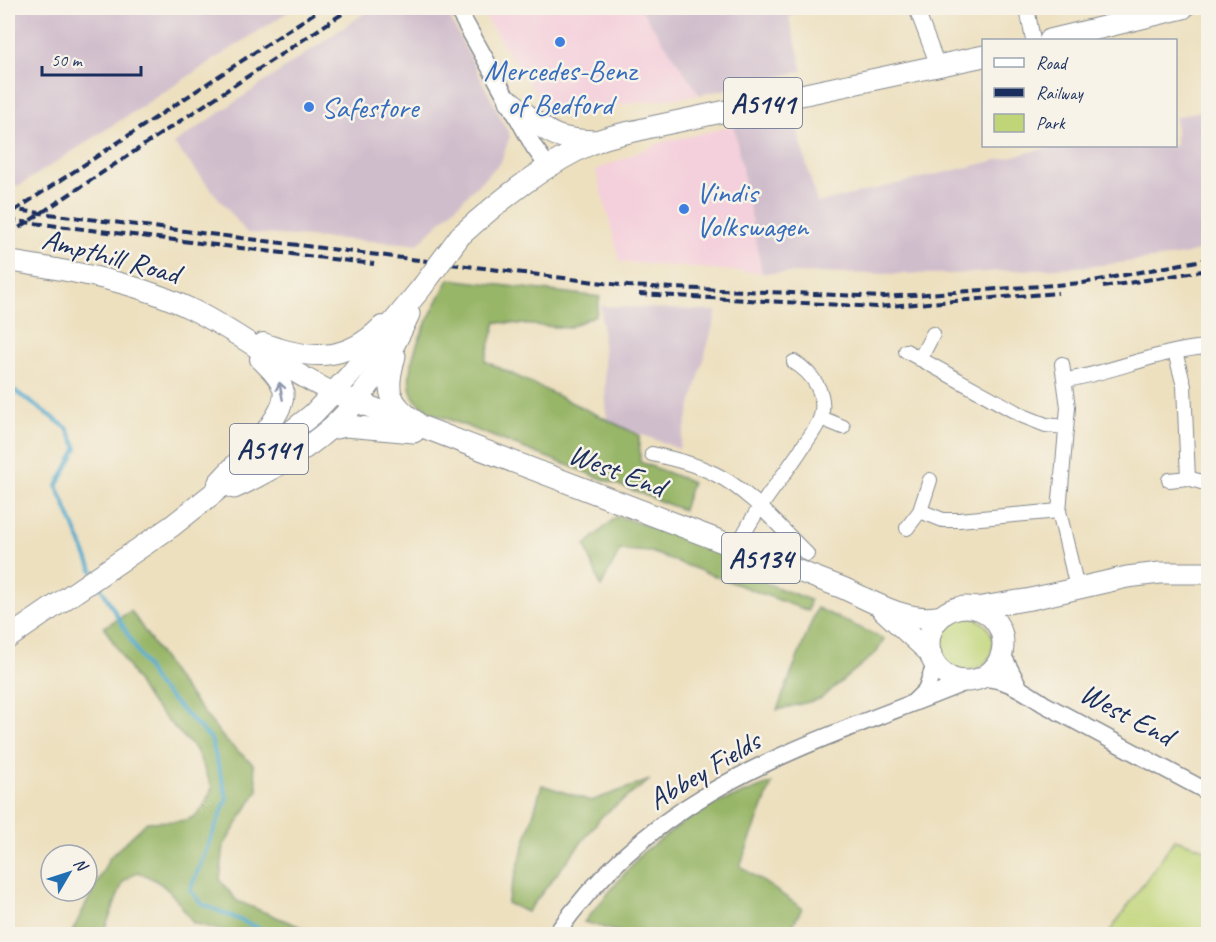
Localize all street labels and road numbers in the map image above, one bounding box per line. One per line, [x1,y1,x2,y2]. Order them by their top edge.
road number: A5141 [724,78,802,128]
street label: Ampthill Road [38,219,188,294]
road number: A5141 [230,424,308,474]
street label: West End [563,434,675,507]
road number: A5134 [722,533,800,583]
street label: West End [1074,674,1184,756]
street label: Abbey Fields [641,720,769,818]

